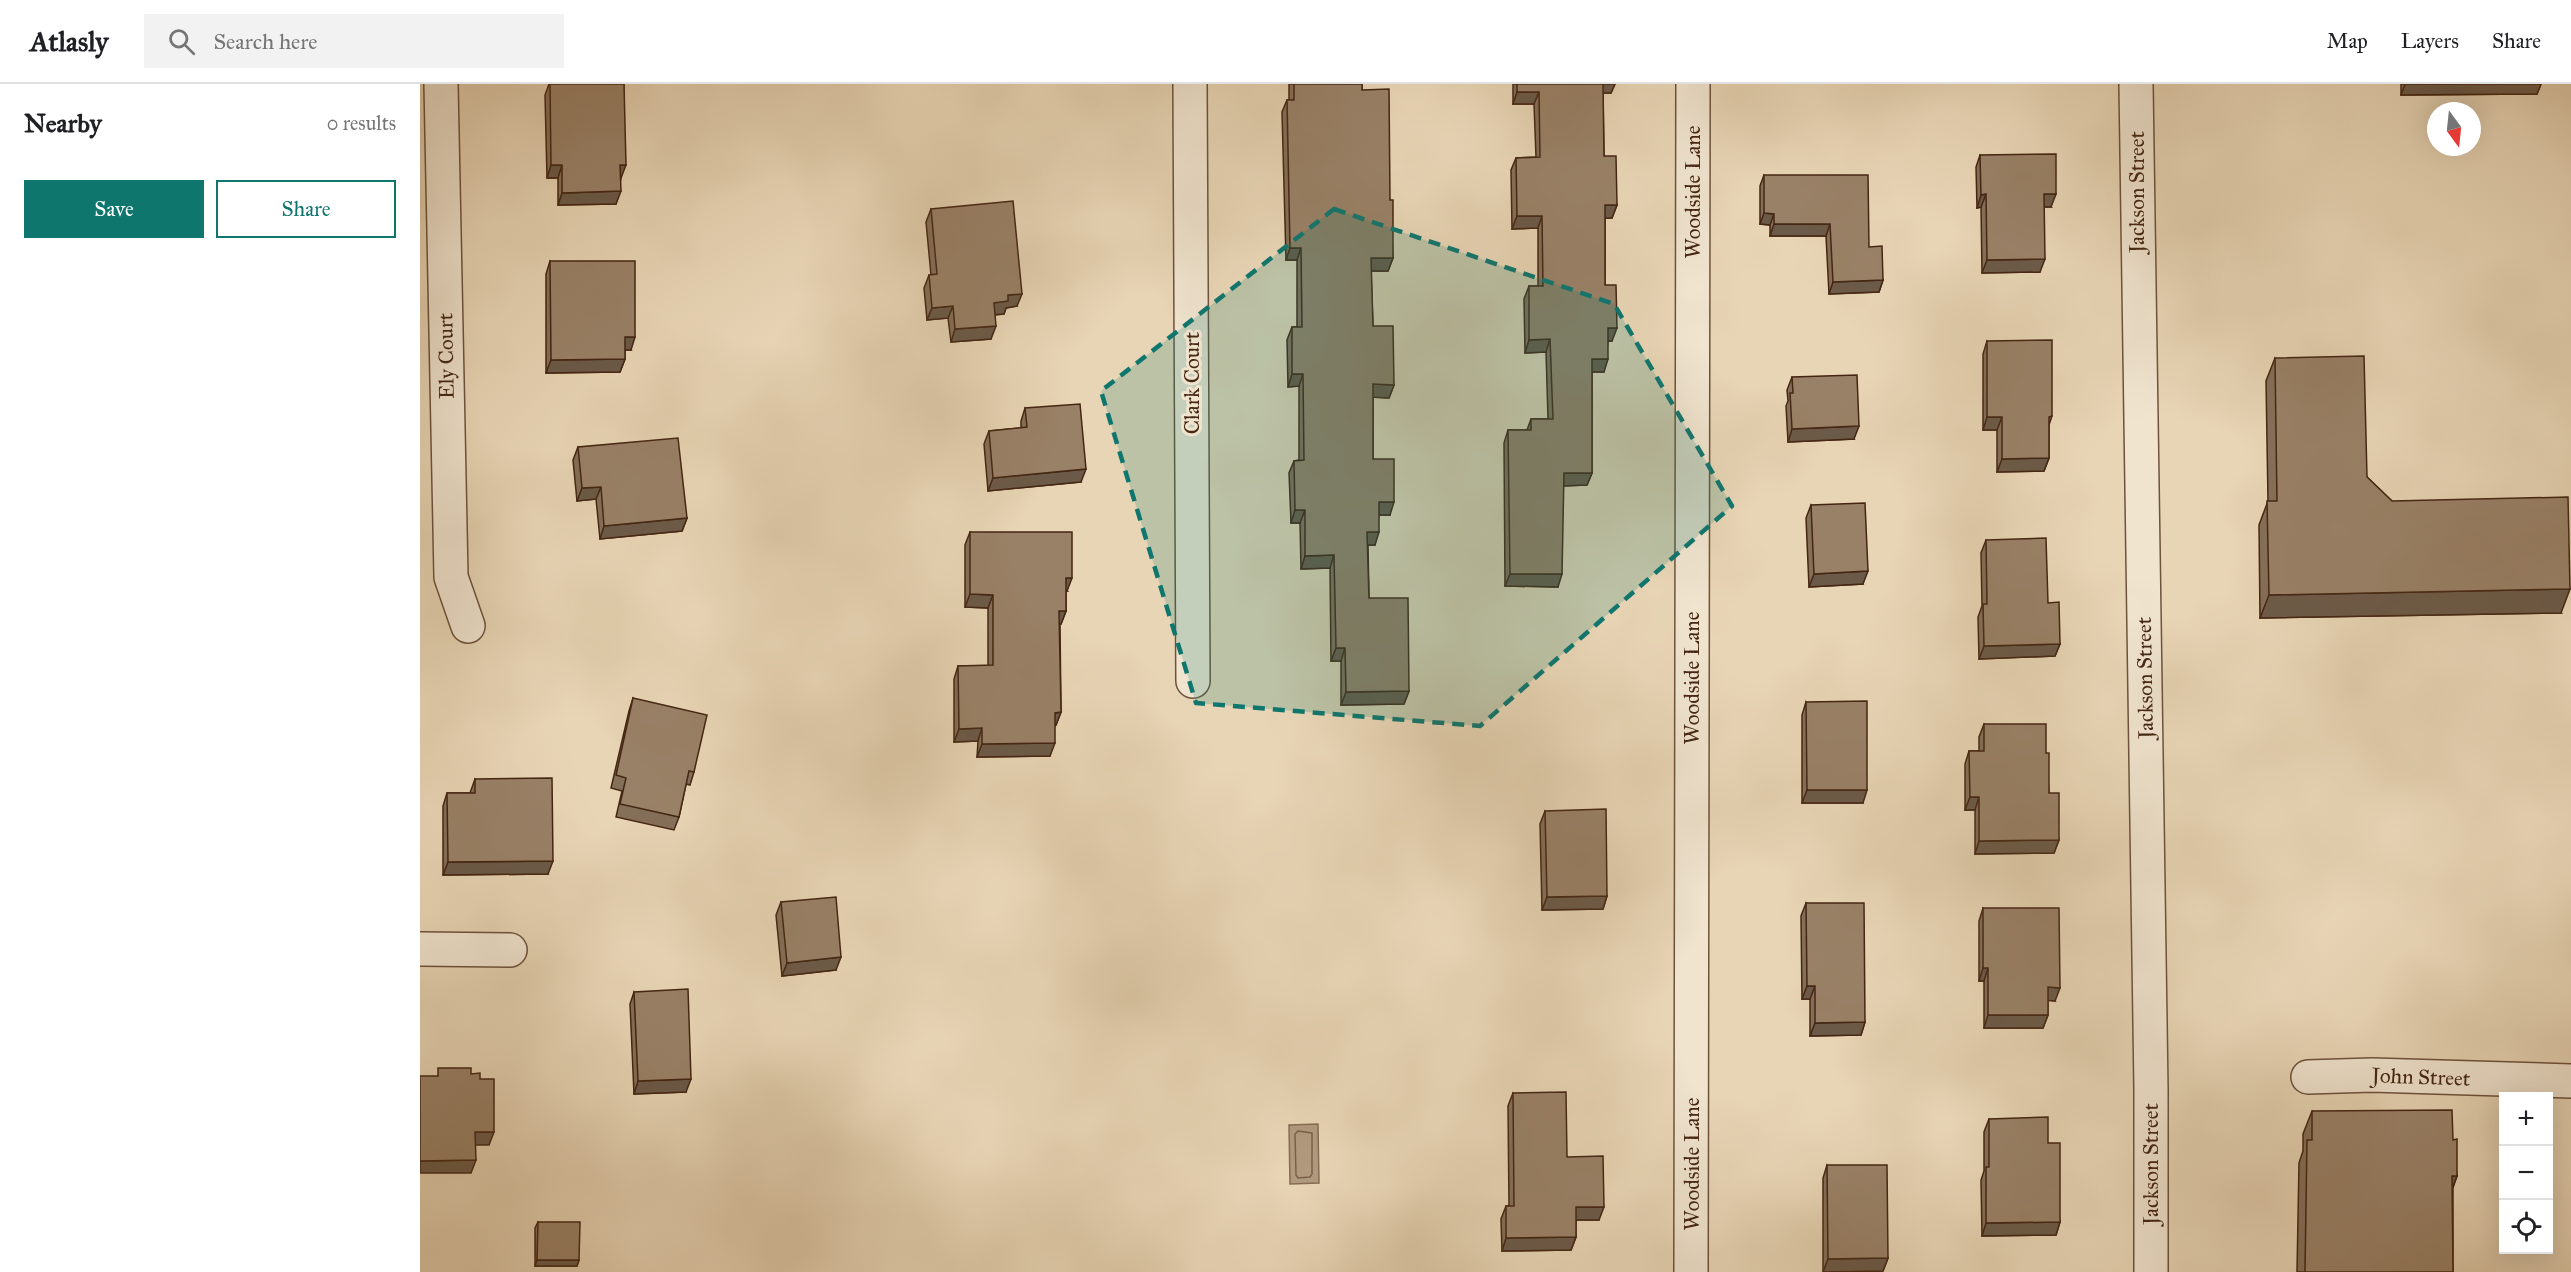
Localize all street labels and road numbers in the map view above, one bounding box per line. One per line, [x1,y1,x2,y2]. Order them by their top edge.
street label: Woodside Lane [1680,125,1706,258]
street label: Jackson Street [2124,130,2150,255]
street label: Ely Court [432,312,460,399]
street label: Clark Court [1179,331,1205,434]
street label: Woodside Lane [1679,611,1705,744]
street label: Jackson Street [2131,616,2159,741]
street label: John Street [2369,1062,2471,1092]
street label: Woodside Lane [1679,1097,1705,1230]
street label: Jackson Street [2138,1102,2164,1227]

